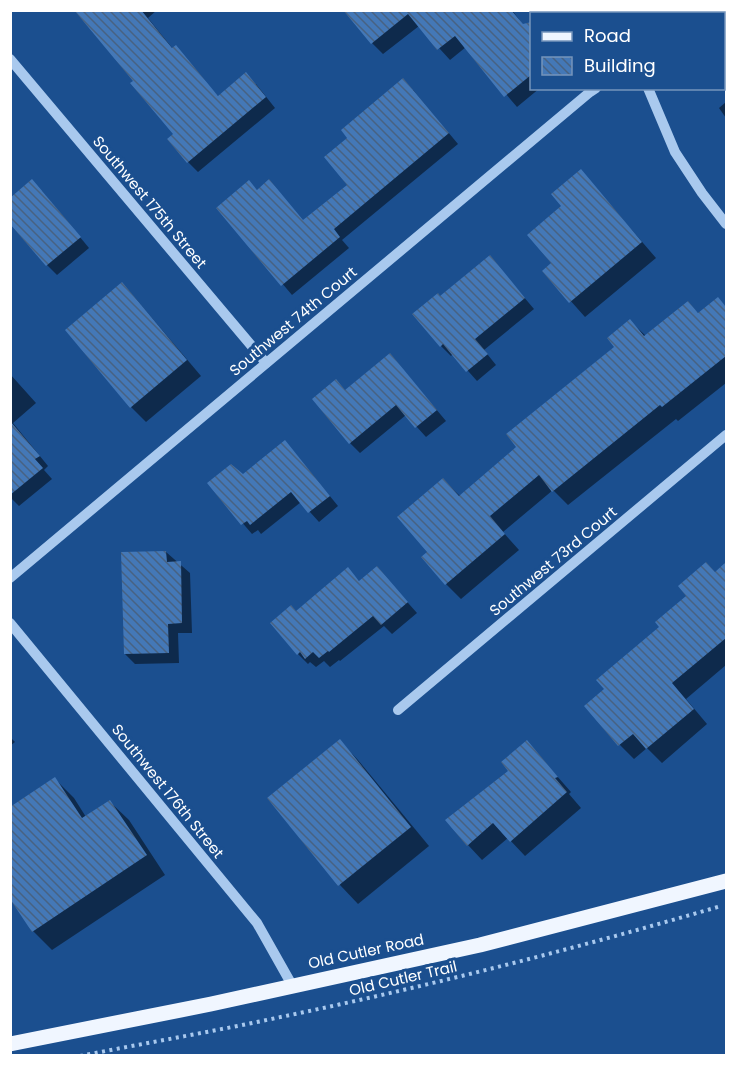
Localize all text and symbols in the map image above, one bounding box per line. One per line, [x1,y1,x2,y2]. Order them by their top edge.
legend [530,12,725,90]
text: Road [584,23,631,48]
text: Building [584,53,656,78]
street label: Southwest 175th Street [88,131,212,273]
street label: Southwest 74th Court [225,261,361,381]
street label: Southwest 73rd Court [485,501,621,621]
street label: Southwest 176th Street [107,719,229,863]
street label: Old Cutler Road [306,928,426,974]
street label: Old Cutler Trail [347,955,459,1001]

